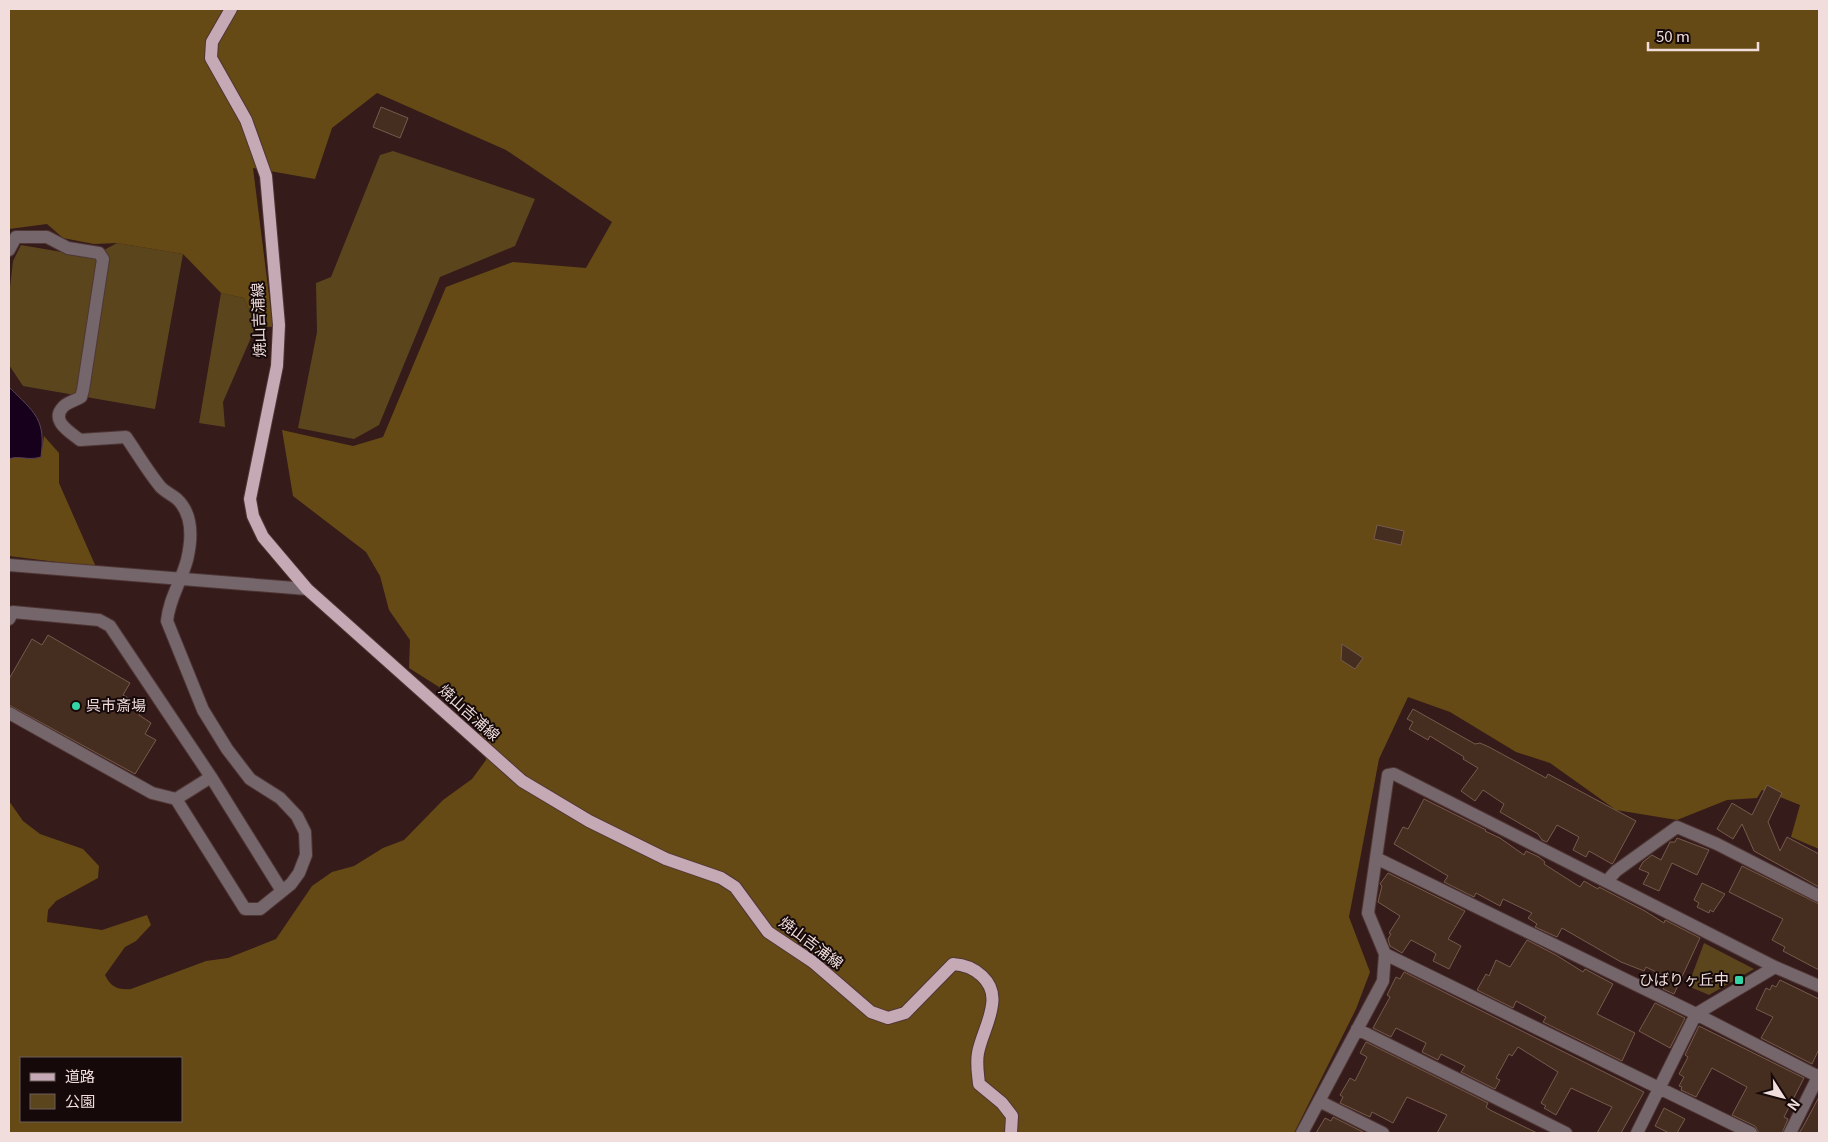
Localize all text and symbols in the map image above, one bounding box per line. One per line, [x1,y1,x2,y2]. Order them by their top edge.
scale bar [1648,20,1758,52]
text: 50 m [1656,25,1690,46]
street label: 焼山吉浦線 [246,282,269,358]
street label: 焼山吉浦線 [435,679,505,745]
place label: 呉市斎場 [86,694,146,715]
marker: 呉市斎場 [70,700,82,712]
street label: 焼山吉浦線 [776,911,848,973]
place label: ひばりヶ丘中 [1639,968,1729,989]
marker: ひばりヶ丘中 [1733,974,1745,986]
legend [20,1057,182,1122]
text: 道路 [65,1065,95,1086]
north arrow [1758,1072,1808,1122]
text: 公園 [65,1090,95,1111]
text: N [1783,1095,1806,1115]

